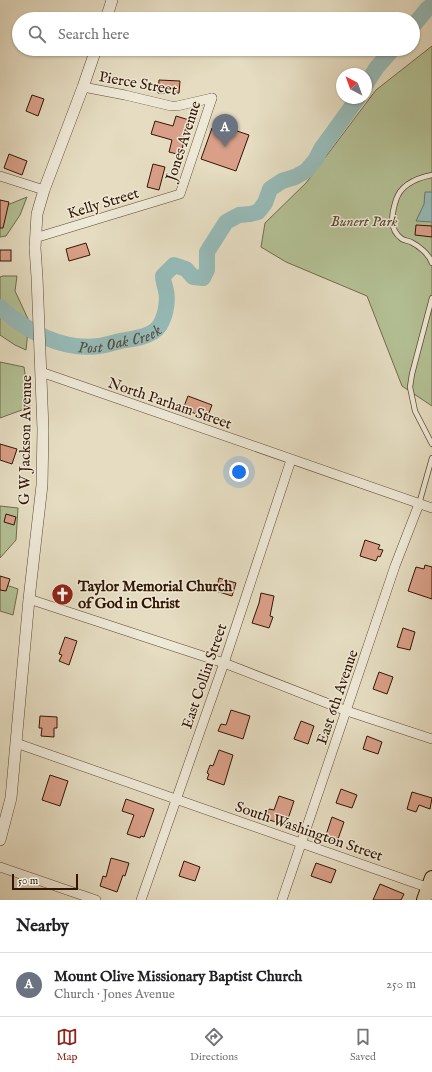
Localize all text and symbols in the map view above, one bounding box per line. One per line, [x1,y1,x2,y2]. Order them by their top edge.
search box [12,12,420,56]
icon: search [26,23,48,45]
text: Search here [58,25,129,44]
street label: Pierce Street [97,67,178,100]
north arrow [336,68,372,104]
street label: Jones Avenue [161,99,205,185]
pin: A [212,114,238,147]
street label: Kelly Street [65,184,141,223]
park label: Bunert Park [330,212,398,231]
water label: Post Oak Creek [77,321,167,359]
street label: North Parham Street [105,373,234,434]
street label: G W Jackson Avenue [15,375,36,505]
your location [229,462,249,482]
place label: Taylor Memorial Church of God in Christ [77,577,233,613]
church icon: Taylor Memorial Church of God in Christ [50,582,76,608]
street label: East Collin Street [178,621,231,731]
street label: East 6th Avenue [312,647,363,747]
street label: South Washington Street [233,797,385,866]
scale bar [12,872,78,891]
text: 50 m [18,874,38,888]
text: Nearby [16,916,69,937]
text: Mount Olive Missionary Baptist Church [54,967,302,986]
text: A [25,976,33,993]
text: 250 m [386,976,416,993]
text: Church · Jones Avenue [54,986,175,1003]
tab: Map [56,1026,78,1064]
tab: Directions [190,1026,238,1064]
tab: Saved [350,1026,376,1064]

